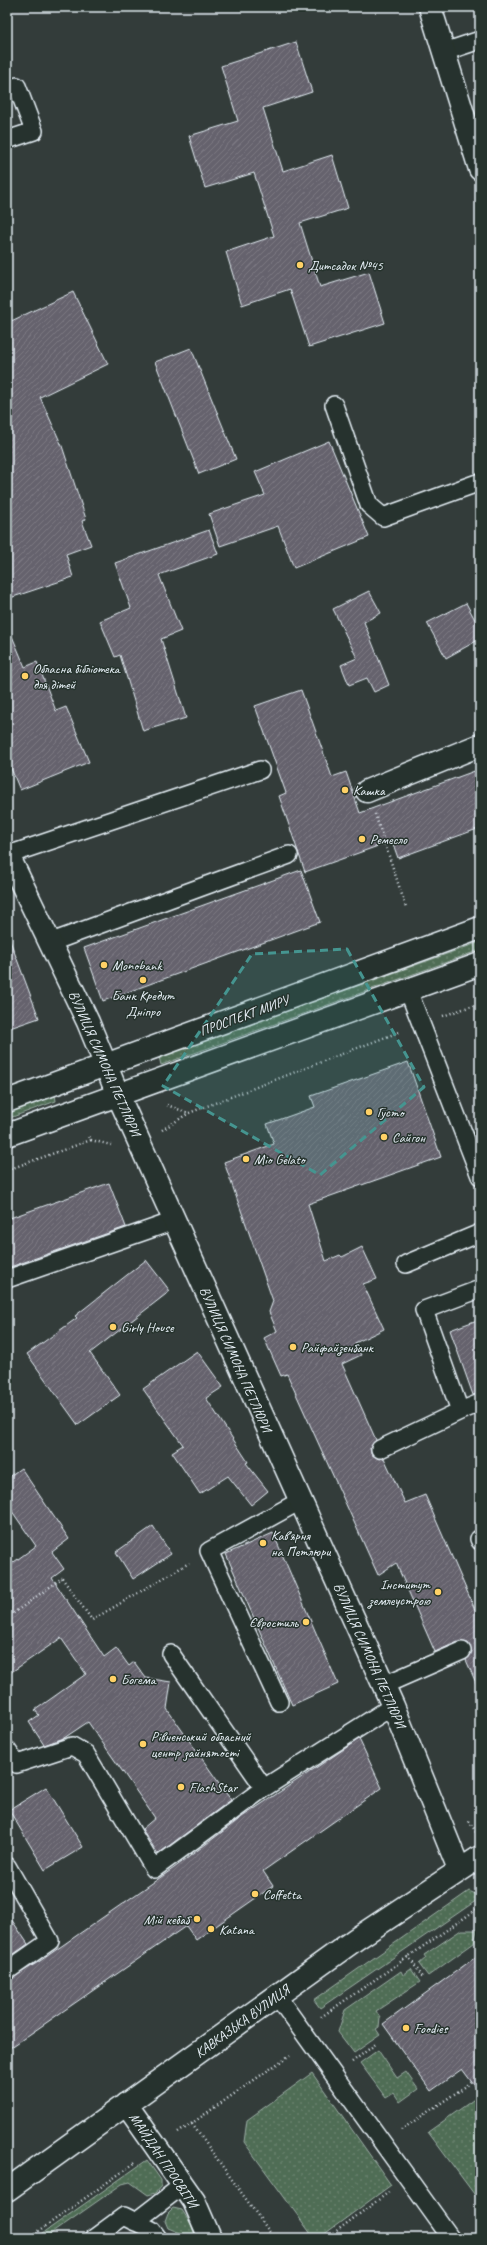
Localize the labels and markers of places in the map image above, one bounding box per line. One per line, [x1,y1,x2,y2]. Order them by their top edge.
place label: Дитсадок №45 [308,257,384,274]
marker: Дитсадок №45 [295,260,305,270]
place label: Обласна бібліотека для дітей [33,660,121,693]
marker: Обласна бібліотека для дітей [20,671,30,681]
place label: Кашка [353,782,386,799]
marker: Кашка [340,785,350,795]
place label: Ремесло [370,831,408,848]
marker: Ремесло [357,834,367,844]
place label: Monobank [112,957,163,974]
marker: Monobank [99,960,109,970]
marker: Банк Кредит Дніпро [138,975,148,985]
place label: Банк Кредит Дніпро [112,987,176,1020]
place label: Густо [377,1104,406,1121]
marker: Густо [364,1107,374,1117]
place label: Сайгон [392,1129,426,1146]
marker: Сайгон [379,1132,389,1142]
place label: Mio Gelato [254,1151,307,1168]
marker: Mio Gelato [241,1154,251,1164]
place label: Girly House [121,1319,175,1336]
marker: Girly House [108,1322,118,1332]
place label: Райфайзенбанк [301,1339,375,1356]
marker: Райфайзенбанк [288,1342,298,1352]
place label: Кав'ярня на Петлюри [271,1527,331,1560]
marker: Кав'ярня на Петлюри [258,1538,268,1548]
place label: Інститут землеустрою [367,1576,431,1609]
marker: Інститут землеустрою [433,1587,443,1597]
place label: Євростиль [249,1614,300,1631]
marker: Євростиль [301,1617,311,1627]
place label: Богема [121,1671,157,1688]
marker: Богема [108,1674,118,1684]
place label: Рівненський обласний центр зайнятості [151,1728,252,1761]
marker: Рівненський обласний центр зайнятості [138,1739,148,1749]
place label: FlashStar [189,1779,238,1796]
marker: FlashStar [176,1782,186,1792]
place label: Coffetta [263,1886,302,1903]
marker: Coffetta [250,1889,260,1899]
place label: Мій кебаб [144,1911,192,1928]
marker: Мій кебаб [192,1914,202,1924]
place label: Katana [219,1921,255,1938]
marker: Katana [206,1924,216,1934]
place label: Foodies [414,2020,449,2037]
marker: Foodies [401,2023,411,2033]

